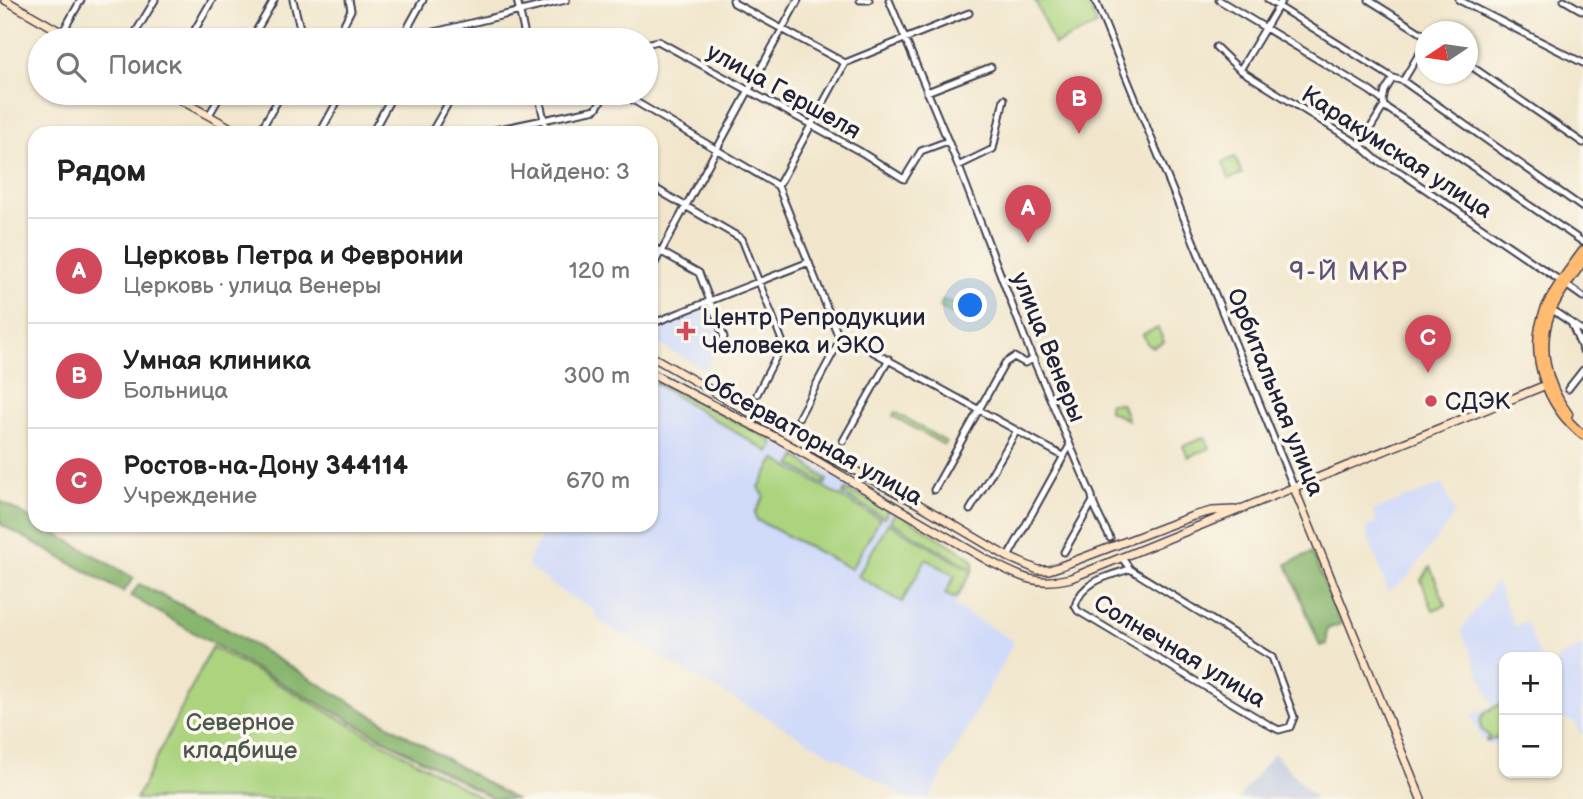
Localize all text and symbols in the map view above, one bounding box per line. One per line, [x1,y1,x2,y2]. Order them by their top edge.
north arrow [1415,21,1478,84]
search box [28,28,658,105]
street label: улица Гершеля [702,37,866,146]
icon: search [52,48,90,86]
text: Поиск [108,51,182,82]
pin: B [1056,76,1102,134]
street label: Каракумская улица [1296,80,1498,225]
text: Рядом [56,154,146,190]
text: Найдено: 3 [509,158,630,186]
pin: A [1005,185,1051,243]
text: Церковь Петра и Февронии [123,241,464,272]
text: A [72,257,86,285]
text: 120 m [569,257,630,285]
district label: 9-Й МКР [1289,257,1409,288]
street label: улица Венеры [1005,268,1092,426]
text: Церковь · улица Венеры [123,272,381,300]
street label: Орбитальная улица [1221,284,1331,500]
your location [953,288,987,322]
place label: Центр Репродукции Человека и ЭКО [702,303,926,360]
pin: C [1405,315,1451,373]
marker: Центр Репродукции Человека и ЭКО [676,321,696,341]
text: Умная клиника [123,346,311,377]
text: B [71,362,87,390]
text: 300 m [564,362,630,390]
street label: Обсерваторная улица [698,367,928,512]
text: Больница [123,377,228,405]
place label: СДЭК [1445,387,1511,416]
marker: СДЭК [1423,393,1439,409]
text: Ростов-на-Дону 344114 [123,451,408,482]
text: C [71,467,87,495]
text: 670 m [566,467,630,495]
text: Учреждение [123,482,257,510]
street label: Солнечная улица [1088,589,1271,714]
map controls [1499,652,1562,778]
button: + [1499,652,1562,715]
park label: Северное кладбище [183,708,297,765]
button: − [1499,715,1562,778]

